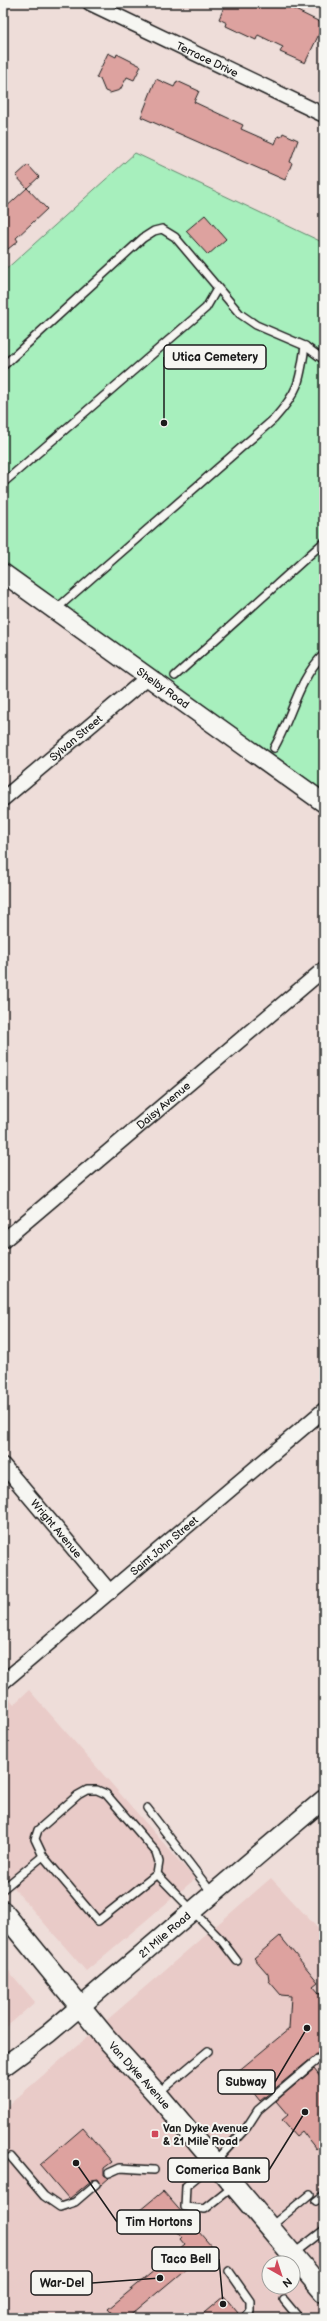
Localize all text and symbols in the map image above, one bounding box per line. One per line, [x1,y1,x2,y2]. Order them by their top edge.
street label: Terrace Drive [174,39,241,80]
callout: Utica Cemetery [164,345,266,369]
text: Utica Cemetery [172,350,258,365]
street label: Shelby Road [134,664,192,711]
street label: Sylvan Street [47,712,105,764]
street label: Daisy Avenue [134,1078,193,1132]
street label: Wright Avenue [28,1497,85,1561]
street label: Saint John Street [128,1513,201,1578]
street label: 21 Mile Road [136,1909,193,1960]
street label: Van Dyke Avenue [106,2039,174,2112]
callout: Subway [218,2070,275,2094]
text: Subway [225,2075,267,2090]
place label: Van Dyke Avenue & 21 Mile Road [163,2122,248,2148]
marker: Van Dyke Avenue & 21 Mile Road [150,2129,160,2139]
callout: Comerica Bank [168,2158,269,2182]
text: Comerica Bank [175,2163,261,2178]
callout: Tim Hortons [117,2210,200,2234]
text: Tim Hortons [126,2215,192,2230]
callout: Taco Bell [152,2247,219,2271]
text: Taco Bell [161,2252,211,2267]
north arrow [261,2255,301,2295]
callout: War-Del [31,2271,92,2295]
text: N [280,2275,294,2290]
text: War-Del [40,2276,84,2291]

